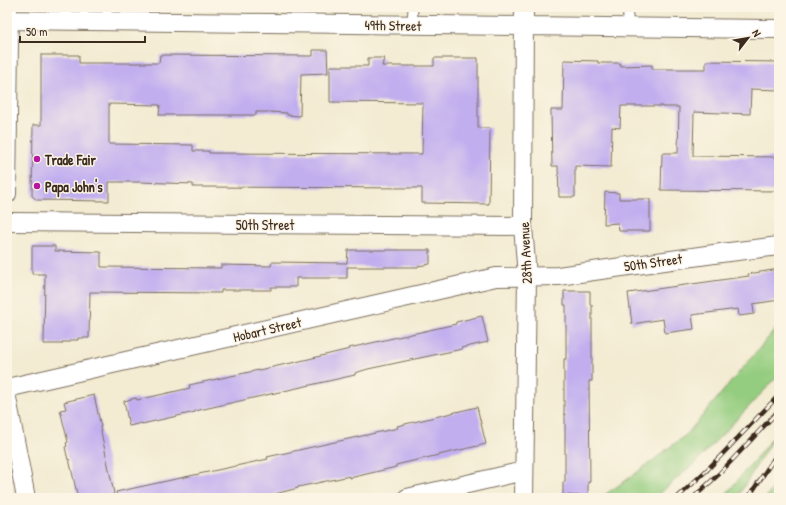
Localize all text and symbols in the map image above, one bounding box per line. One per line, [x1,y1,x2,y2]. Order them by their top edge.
street label: 49th Street [364,15,422,35]
scale bar [20,18,145,44]
north arrow [728,18,768,58]
text: 50 m [26,23,47,40]
text: N [749,27,764,39]
place label: Trade Fair [44,150,97,169]
marker: Trade Fair [32,154,42,164]
place label: Papa John's [45,177,103,198]
marker: Papa John's [32,181,42,191]
street label: 50th Street [236,215,295,234]
street label: 28th Avenue [514,221,536,284]
street label: 50th Street [623,248,684,275]
street label: Hobart Street [231,312,303,346]

